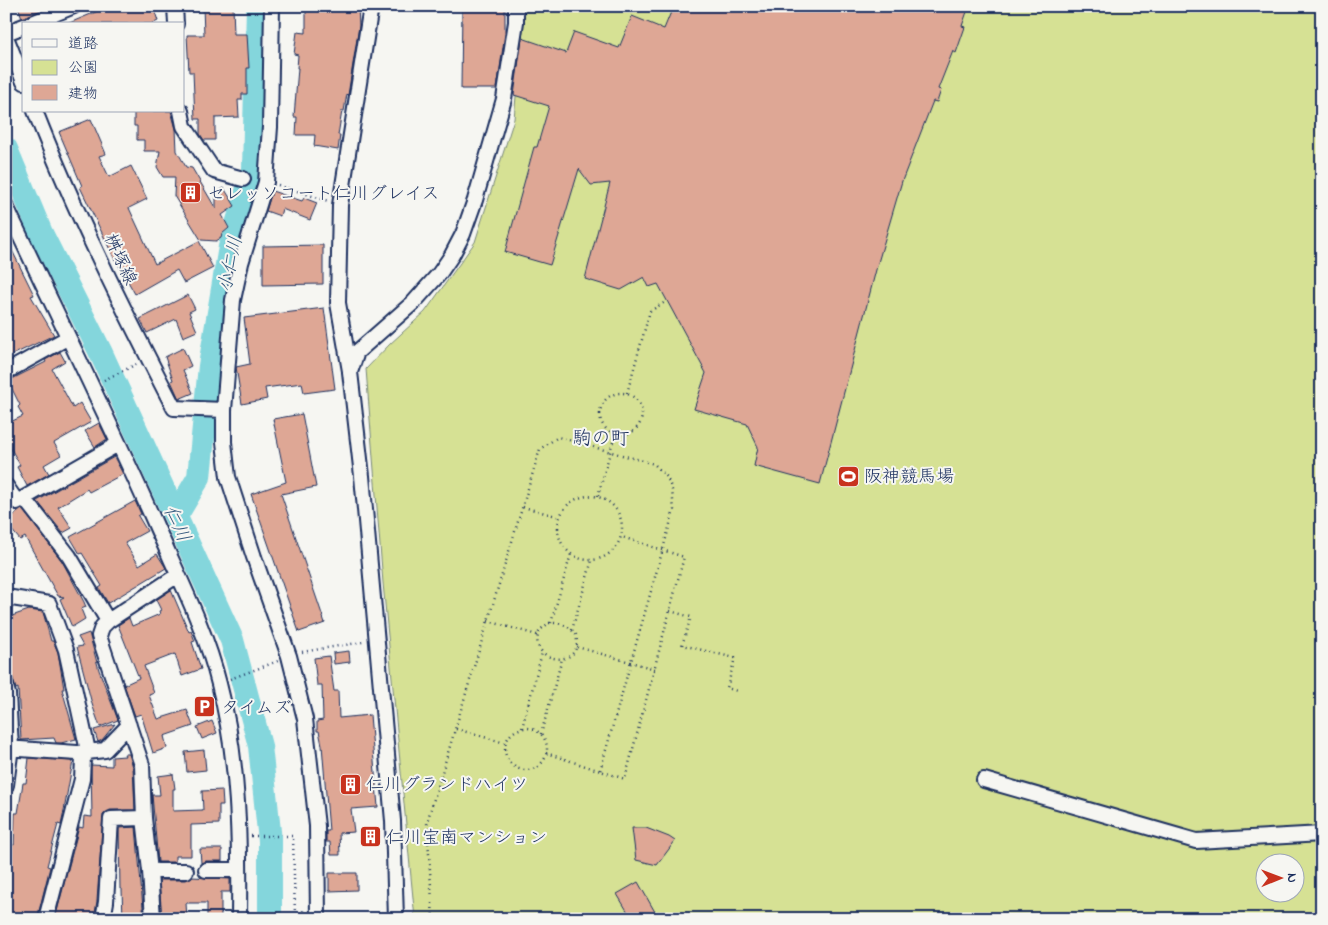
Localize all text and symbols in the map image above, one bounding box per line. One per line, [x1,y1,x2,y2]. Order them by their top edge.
legend [22,22,185,112]
text: 道路 [68,33,98,55]
text: 公園 [68,57,98,79]
text: 建物 [68,83,98,105]
building icon: セレッソコート仁川グレイス [179,181,203,205]
place label: セレッソコート仁川グレイス [207,182,440,208]
street label: 桝塚線 [96,230,142,290]
water label: 小仁川 [212,234,251,295]
district label: 駒の町 [572,426,630,453]
sports icon: 阪神競馬場 [836,464,860,488]
place label: 阪神競馬場 [864,465,954,491]
water label: 仁川 [155,501,196,547]
parking icon: タイムズ [193,695,217,719]
place label: タイムズ [221,696,292,722]
building icon: 仁川グランドハイツ [338,772,362,796]
place label: 仁川グランドハイツ [366,773,528,799]
building icon: 仁川宝南マンション [358,825,382,849]
place label: 仁川宝南マンション [386,826,547,852]
north arrow [1256,852,1306,902]
text: N [1281,873,1302,883]

